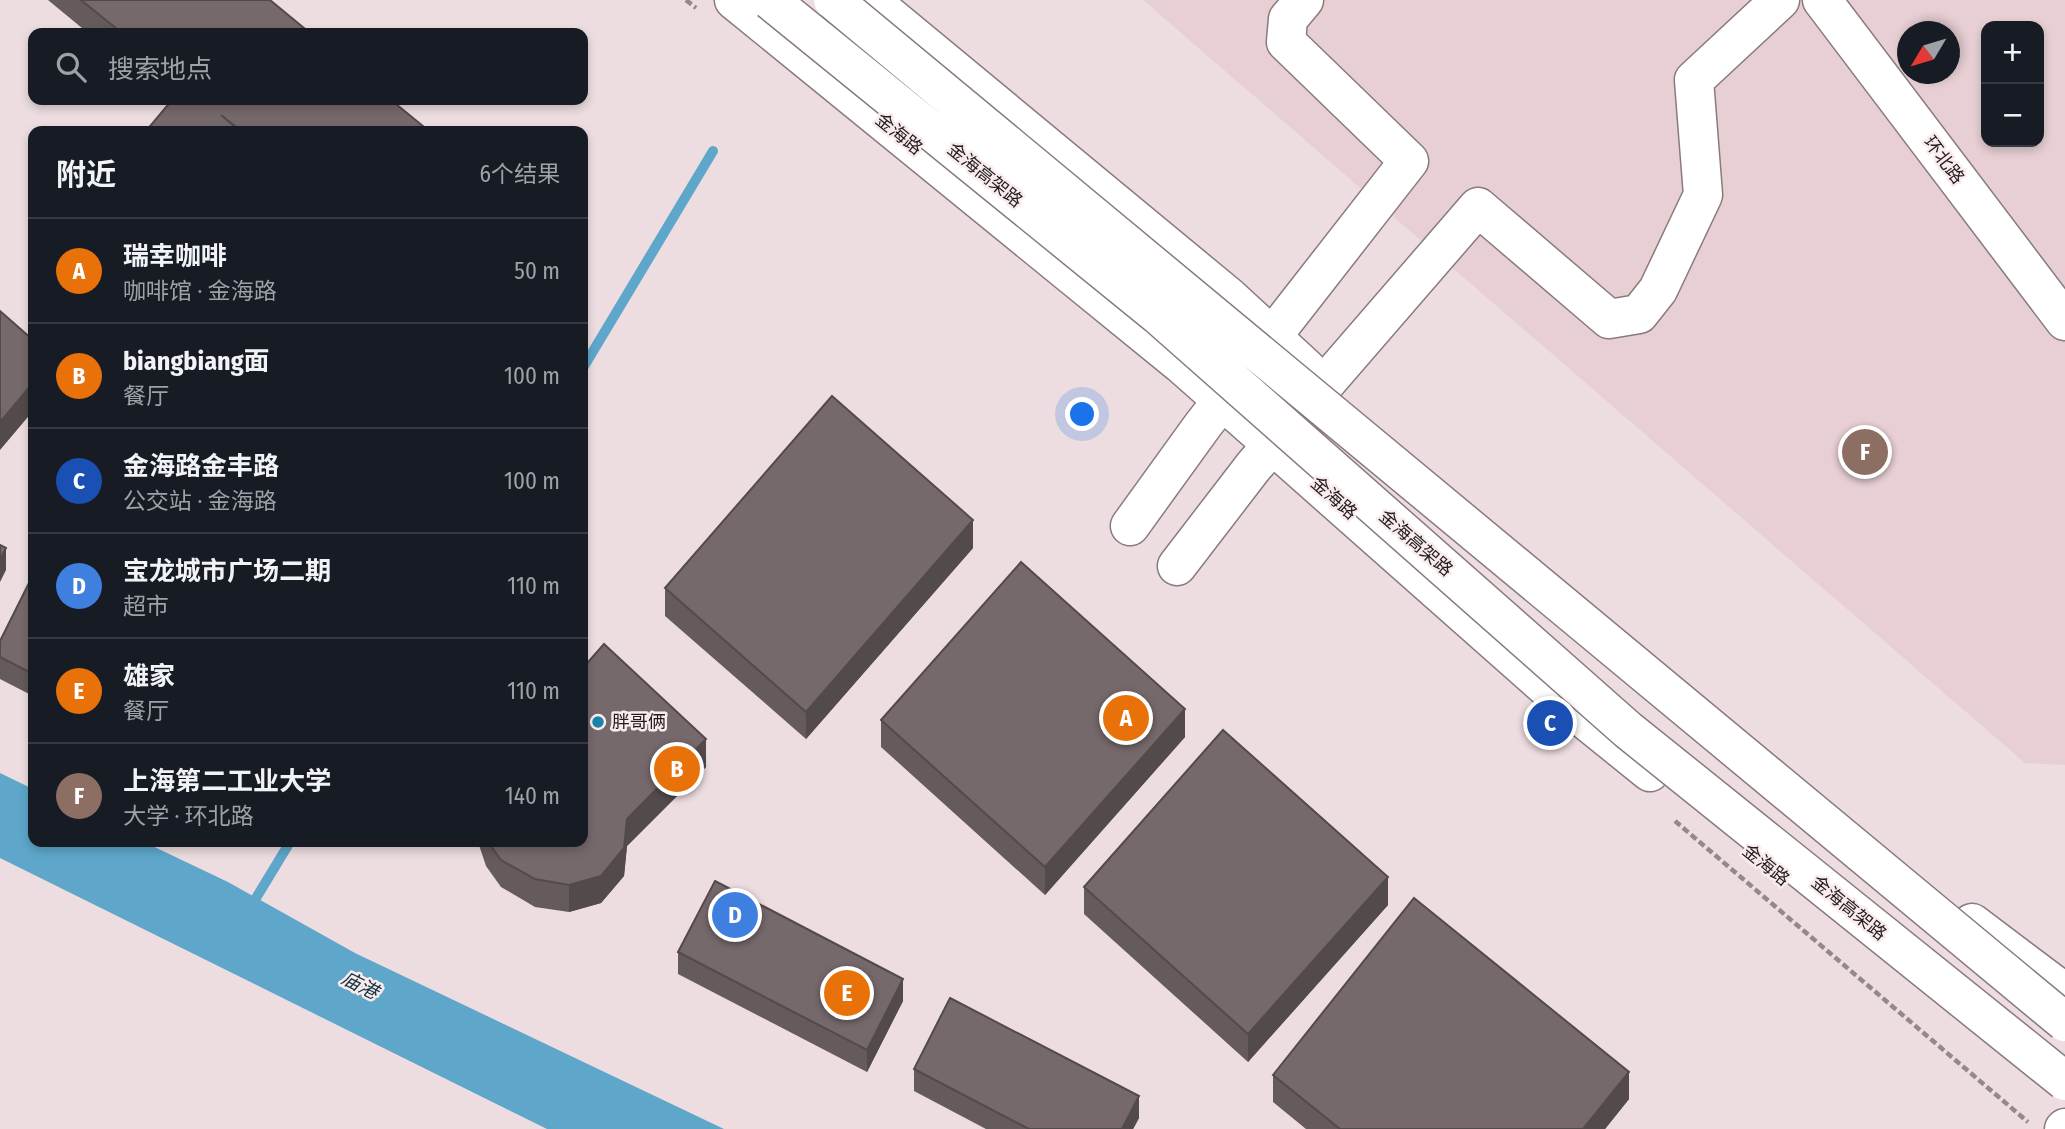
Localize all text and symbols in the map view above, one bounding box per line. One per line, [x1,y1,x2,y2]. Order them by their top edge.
north arrow [1897,21,1960,84]
map controls [1981,21,2044,147]
button: + [1981,21,2044,84]
search box [28,28,588,105]
icon: search [52,48,90,86]
text: 搜索地点 [108,54,212,85]
button: − [1981,84,2044,147]
street label: 金海路 [871,108,927,160]
street label: 环北路 [1919,132,1969,188]
street label: 金海高架路 [943,138,1027,212]
text: 附近 [56,157,116,193]
text: 6个结果 [480,160,560,188]
text: 瑞幸咖啡 [123,241,227,272]
text: A [73,257,85,285]
text: 50 m [514,257,560,285]
text: 咖啡馆 · 金海路 [123,277,277,305]
text: biangbiang面 [123,346,270,377]
text: B [73,362,85,390]
text: 100 m [504,362,560,390]
text: 餐厅 [123,382,169,410]
your location [1065,397,1099,431]
pin: F [1842,426,1888,478]
text: 金海路金丰路 [123,451,279,482]
text: C [73,467,85,495]
text: 100 m [504,467,560,495]
street label: 金海路 [1306,472,1362,524]
text: 公交站 · 金海路 [123,487,277,515]
street label: 金海高架路 [1375,505,1457,581]
text: 宝龙城市广场二期 [123,556,331,587]
text: D [72,572,86,600]
text: 110 m [507,572,560,600]
text: 超市 [123,592,169,620]
text: 雄家 [123,661,175,692]
text: E [74,677,84,705]
text: 110 m [507,677,560,705]
pin: A [1103,692,1149,744]
text: 餐厅 [123,697,169,725]
pin: C [1527,697,1573,749]
place label: 胖哥俩 [612,711,666,733]
marker: 胖哥俩 [590,714,606,730]
pin: B [654,743,700,795]
text: 上海第二工业大学 [123,766,331,797]
text: F [74,782,84,810]
text: 140 m [505,782,560,810]
text: 大学 · 环北路 [123,802,254,830]
street label: 金海路 [1738,839,1794,891]
street label: 金海高架路 [1807,871,1891,945]
pin: D [712,889,758,941]
water label: 庙港 [338,966,385,1005]
pin: E [824,967,870,1019]

